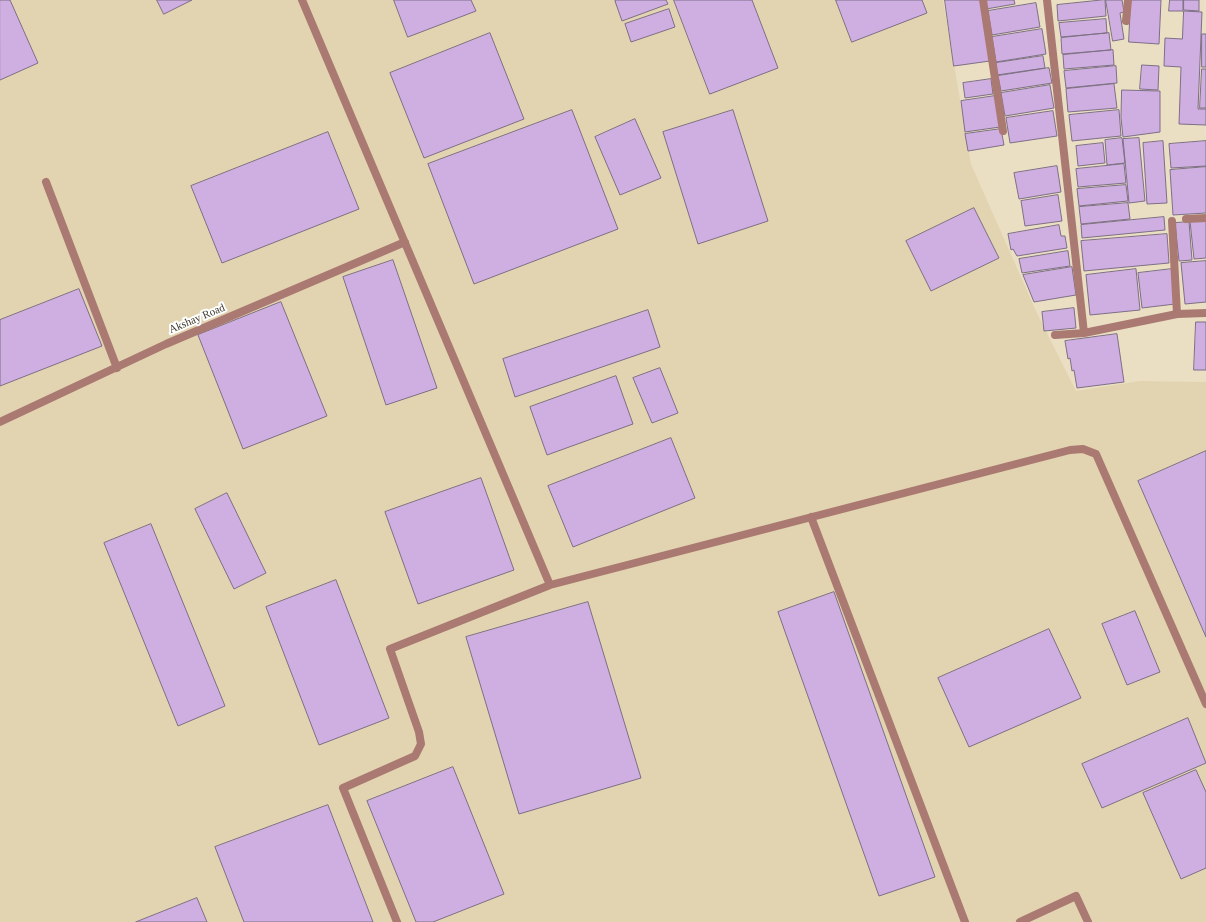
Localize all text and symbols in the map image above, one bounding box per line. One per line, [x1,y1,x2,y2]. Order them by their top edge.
street label: Akshay Road [167,301,227,337]

